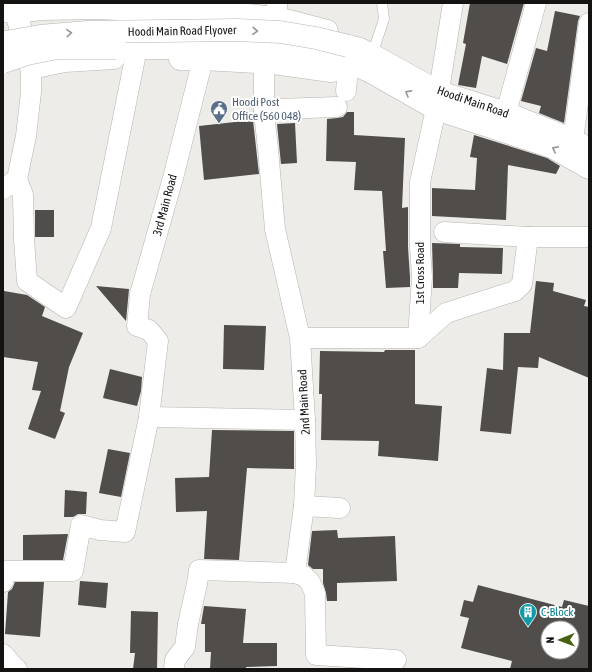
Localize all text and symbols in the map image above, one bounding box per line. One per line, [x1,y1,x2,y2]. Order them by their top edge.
street label: Hoodi Main Road Flyover [127,23,237,39]
one-way arrow [252,26,258,35]
one-way arrow [66,29,72,38]
street label: Hoodi Main Road [435,83,511,121]
one-way arrow [405,91,412,98]
place label: Hoodi Post Office (560 048) [232,95,301,123]
public building icon: Hoodi Post Office (560 048) [209,99,229,124]
one-way arrow [552,146,559,154]
street label: 3rd Main Road [150,173,180,237]
street label: 1st Cross Road [413,242,427,304]
street label: 2nd Main Road [295,369,313,435]
building icon: C-Block [518,602,538,627]
place label: C-Block [541,605,574,619]
north arrow [540,620,580,660]
text: N [544,637,556,644]

